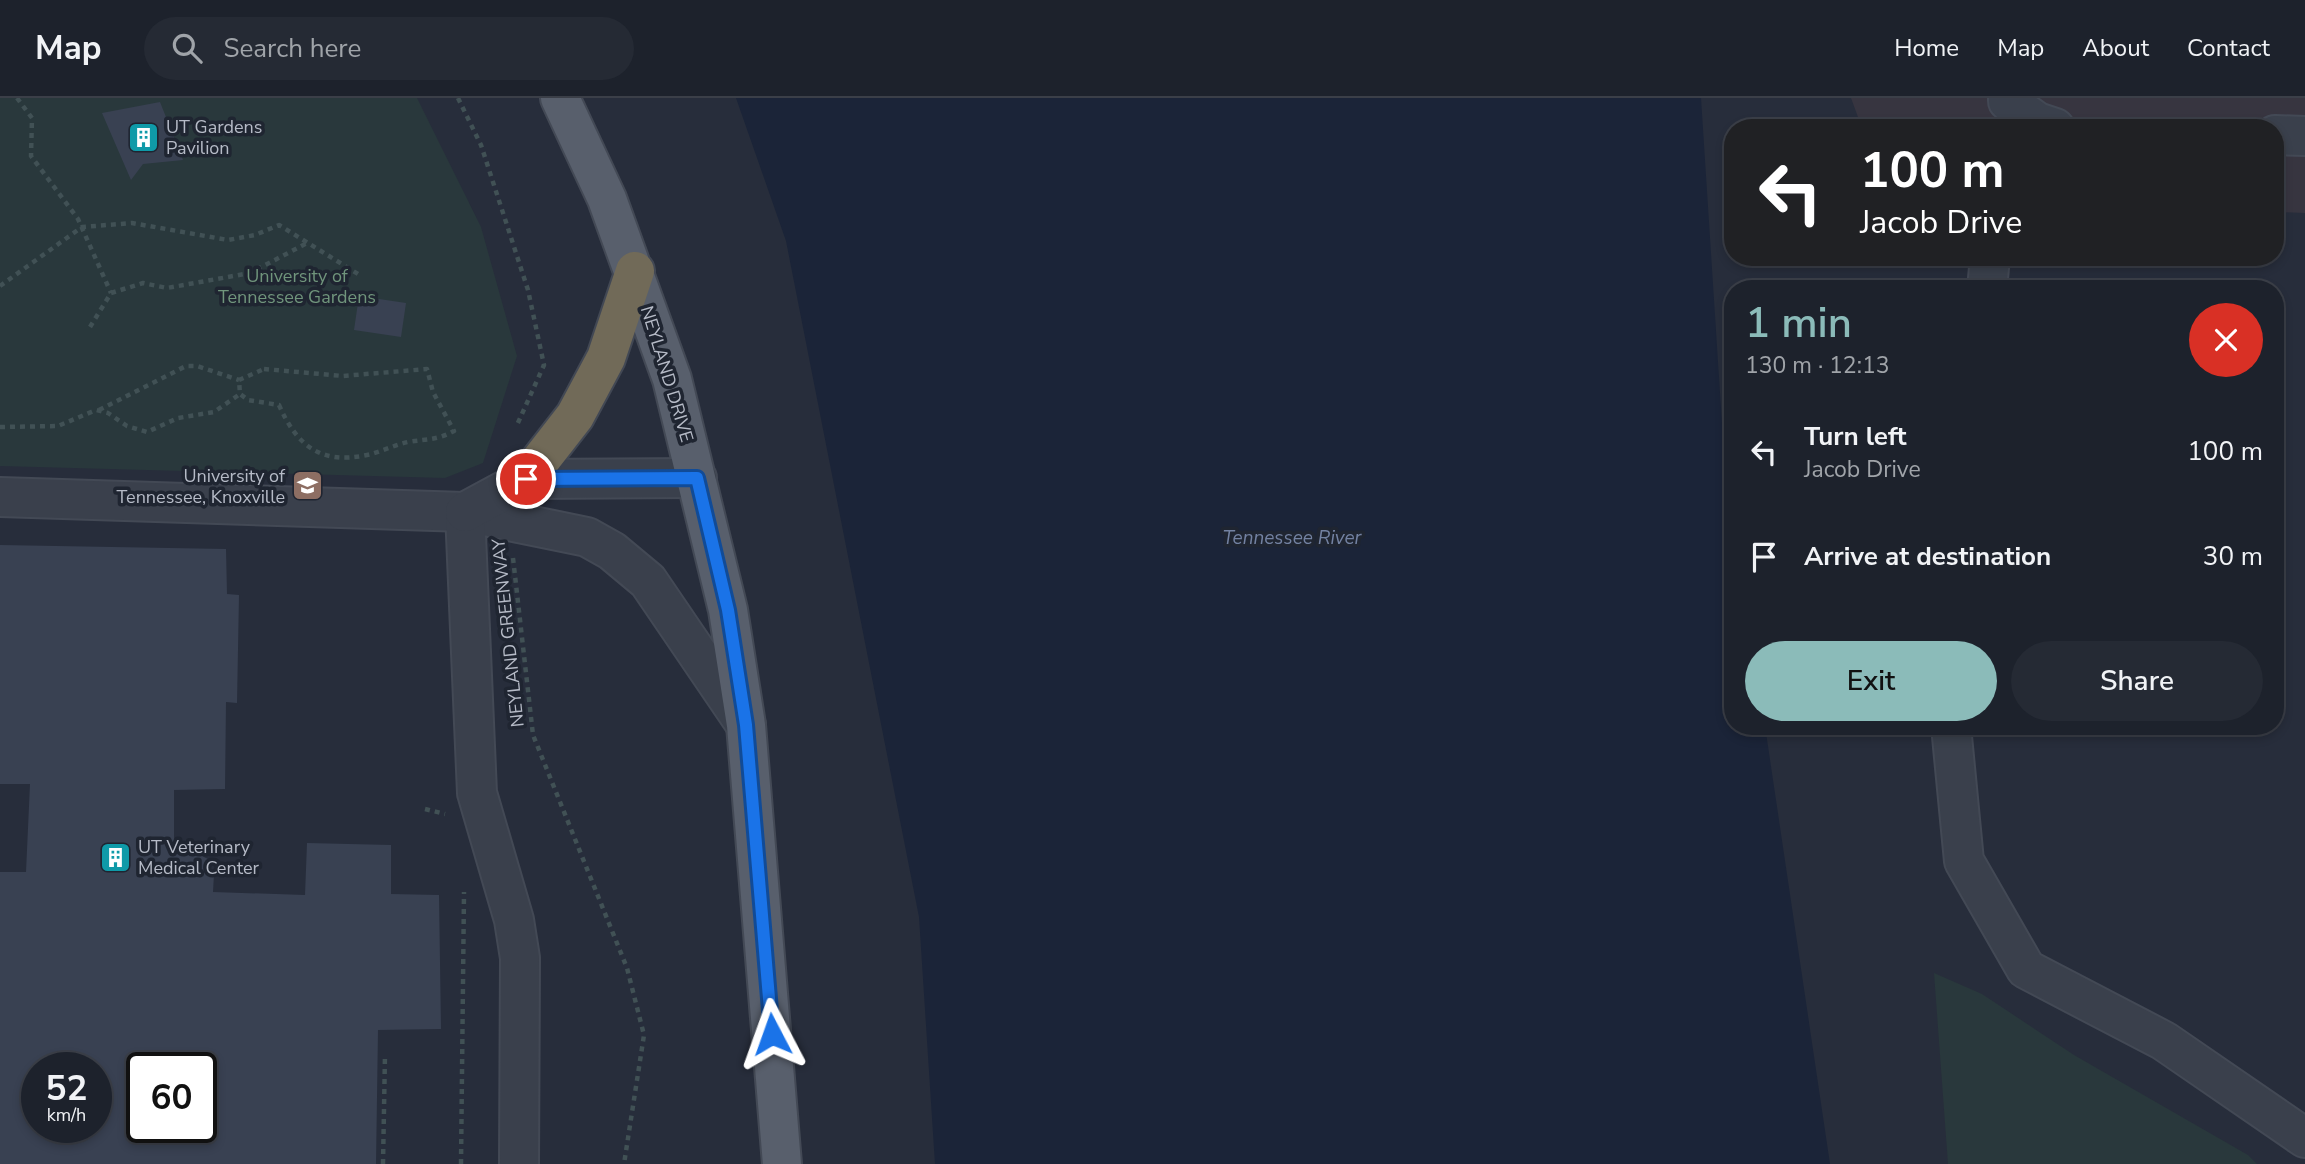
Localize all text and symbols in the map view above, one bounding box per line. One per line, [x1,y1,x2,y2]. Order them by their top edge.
search box [144,17,634,80]
text: Map [35,26,102,71]
icon: search [168,29,206,67]
text: Search here [224,31,361,66]
text: Home [1894,32,1959,64]
text: Map [1997,32,2044,64]
text: About [2082,32,2149,64]
text: Contact [2187,32,2270,64]
place label: UT Gardens Pavilion [166,115,262,160]
building icon: UT Gardens Pavilion [126,120,160,154]
text: 100 m [1860,137,2004,204]
icon: left [1745,147,1836,238]
text: Jacob Drive [1860,201,2022,244]
park label: University of Tennessee Gardens [218,264,376,309]
text: 1 min [1745,295,1852,352]
street label: NEYLAND DRIVE [635,303,699,445]
button: close [2189,303,2263,377]
text: 130 m · 12:13 [1745,350,1890,381]
text: Turn left [1804,419,1907,454]
icon: left [1745,433,1783,471]
text: 100 m [2187,434,2263,469]
pin [496,449,556,509]
text: Jacob Drive [1804,454,1921,485]
icon: arrive [507,460,545,498]
place label: University of Tennessee, Knoxville [117,464,286,509]
school or university icon: University of Tennessee, Knoxville [291,469,325,503]
water label: Tennessee River [1223,525,1363,551]
street label: NEYLAND GREENWAY [486,537,530,728]
icon: arrive [1745,538,1783,576]
text: Arrive at destination [1804,539,2051,574]
text: 30 m [2203,539,2263,574]
button: Exit [1745,641,1997,721]
button: Share [2011,641,2263,721]
place label: UT Veterinary Medical Center [138,835,259,880]
building icon: UT Veterinary Medical Center [98,840,132,874]
position arrow [735,997,809,1071]
speed limit sign: 60 [126,1052,217,1143]
text: 52 [45,1065,88,1112]
text: km/h [47,1103,86,1127]

